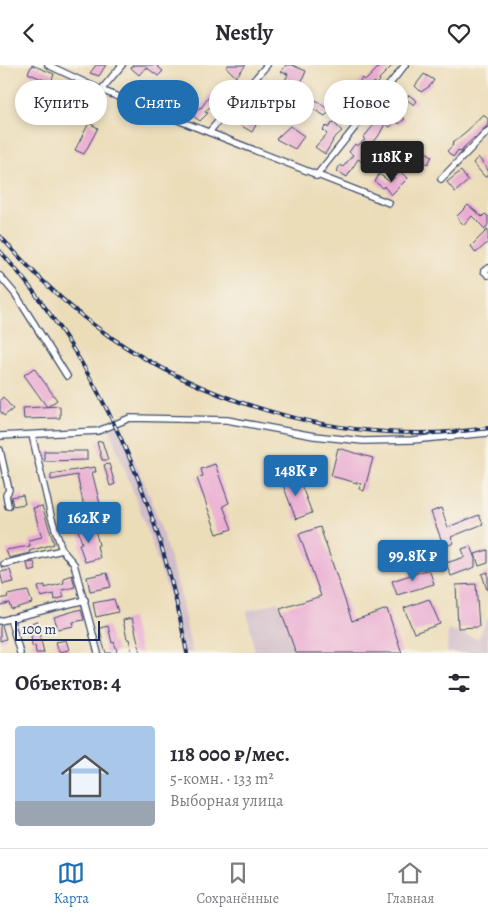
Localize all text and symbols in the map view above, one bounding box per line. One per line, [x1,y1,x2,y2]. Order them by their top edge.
text: Nestly [215,18,273,48]
icon: back [15,19,43,47]
icon: heart [445,19,473,47]
chip: Купить [15,80,107,125]
chip: Снять [117,80,199,125]
chip: Фильтры [209,80,314,125]
chip: Новое [324,80,408,125]
pin: 118K ₽ [351,141,433,183]
text: 118K ₽ [372,146,412,168]
pin: 148K ₽ [255,455,337,497]
text: 148K ₽ [275,460,317,482]
pin: 162K ₽ [48,501,130,544]
text: 162K ₽ [68,507,110,529]
pin: 99.8K ₽ [367,539,459,582]
text: 99.8K ₽ [389,545,437,567]
scale bar [15,618,100,641]
text: 100 m [22,620,56,639]
text: Объектов: 4 [15,669,121,697]
icon: filters [445,669,473,697]
text: 118 000 ₽/мес. [170,740,290,768]
icon: home [55,746,115,806]
text: 5-комн. · 133 m² [170,768,274,790]
text: Выборная улица [170,790,283,812]
tab: Карта [54,859,89,908]
tab: Сохранённые [197,859,279,908]
tab: Главная [387,859,434,908]

